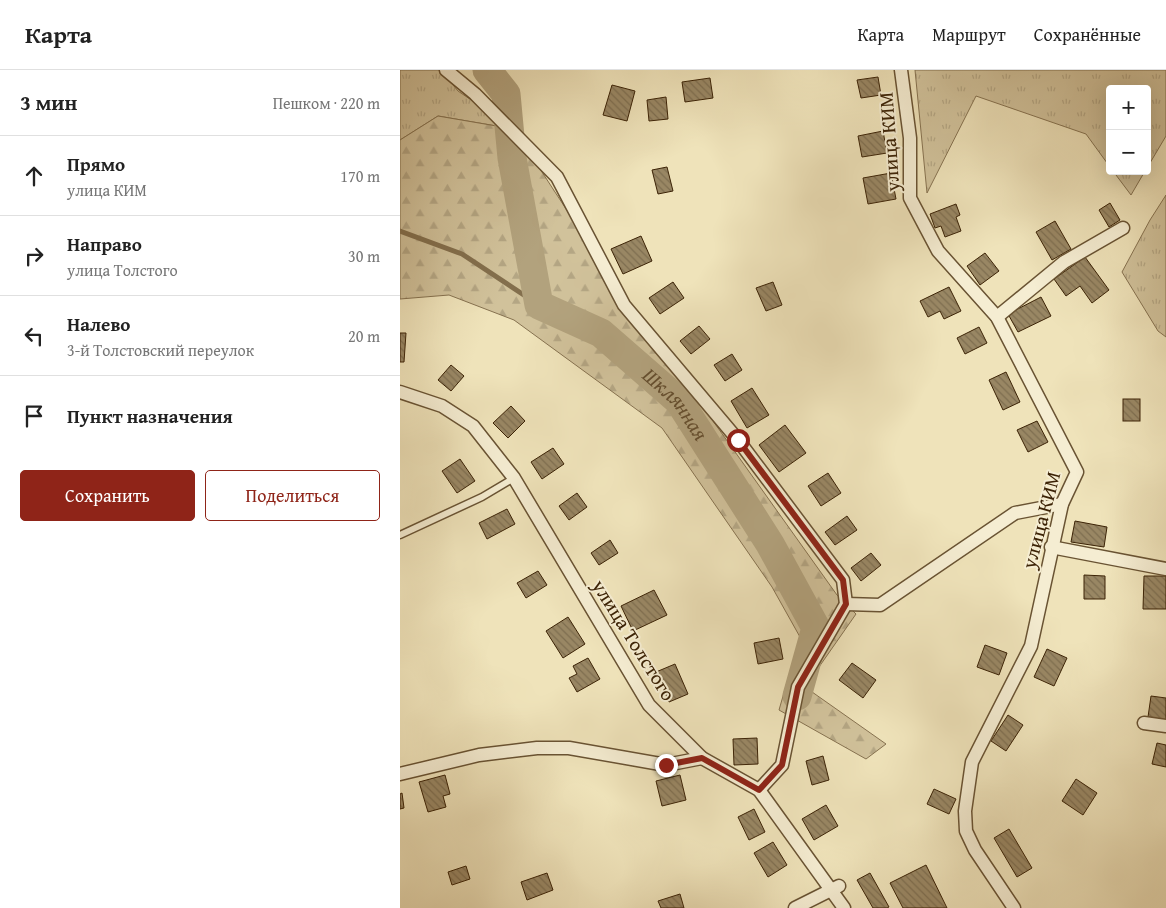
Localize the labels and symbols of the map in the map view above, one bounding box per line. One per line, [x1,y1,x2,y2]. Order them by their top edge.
street label: улица КИМ [871,91,907,194]
water label: Шклянная [636,360,716,447]
route start [727,429,750,452]
street label: улица КИМ [1013,468,1067,573]
street label: улица Толстого [585,573,683,706]
route end [655,754,678,777]

